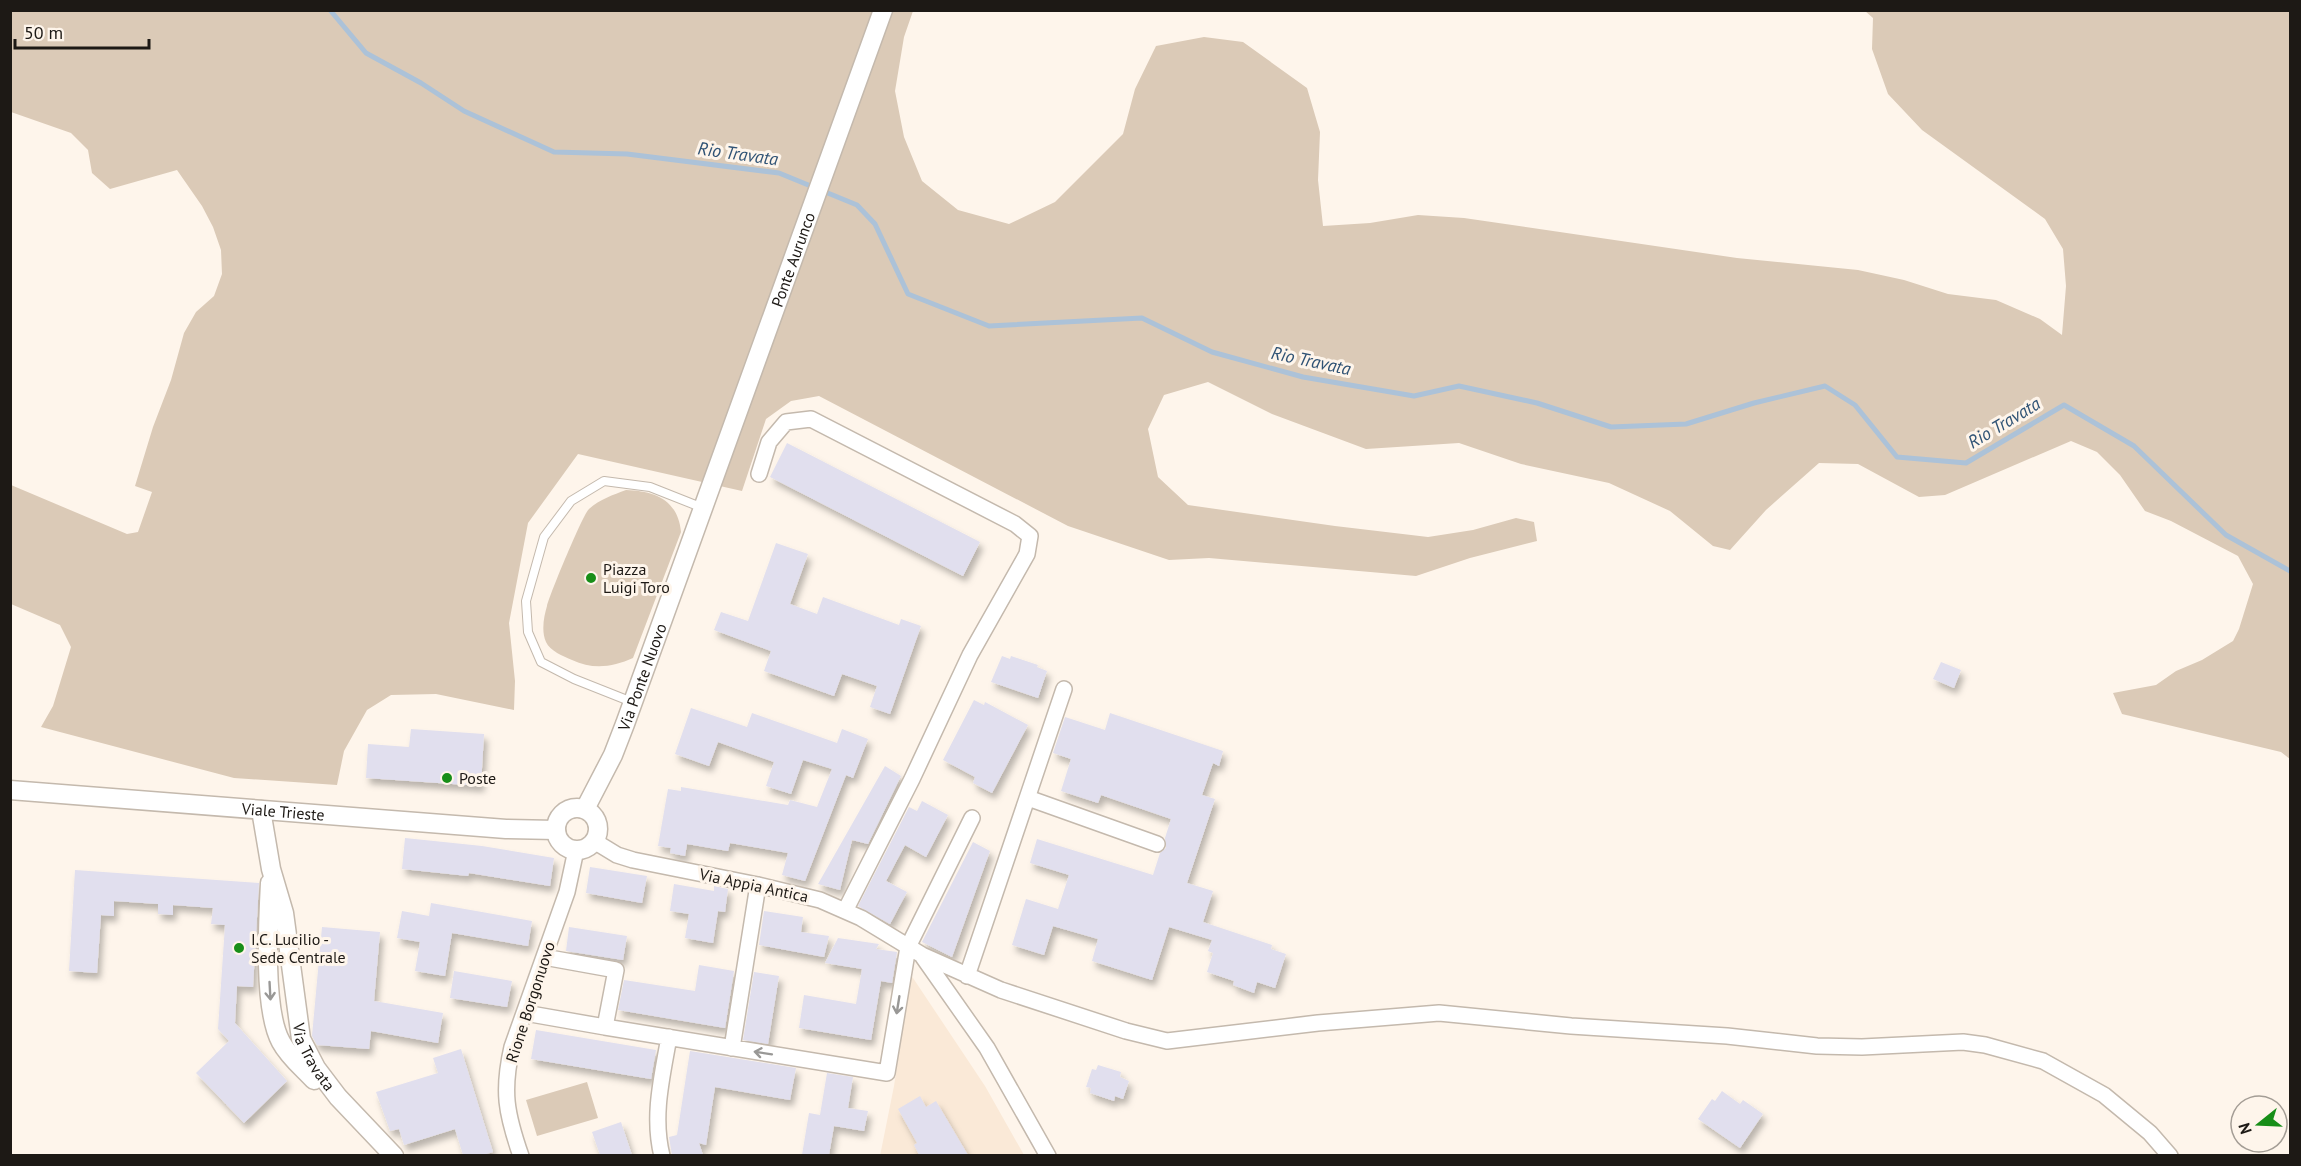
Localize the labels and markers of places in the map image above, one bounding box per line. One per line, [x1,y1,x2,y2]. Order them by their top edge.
place label: Piazza Luigi Toro [603,559,670,597]
marker: Piazza Luigi Toro [584,571,598,585]
place label: Poste [459,768,496,788]
marker: Poste [440,771,454,785]
place label: I.C. Lucilio - Sede Centrale [251,929,346,967]
marker: I.C. Lucilio - Sede Centrale [232,941,246,955]

